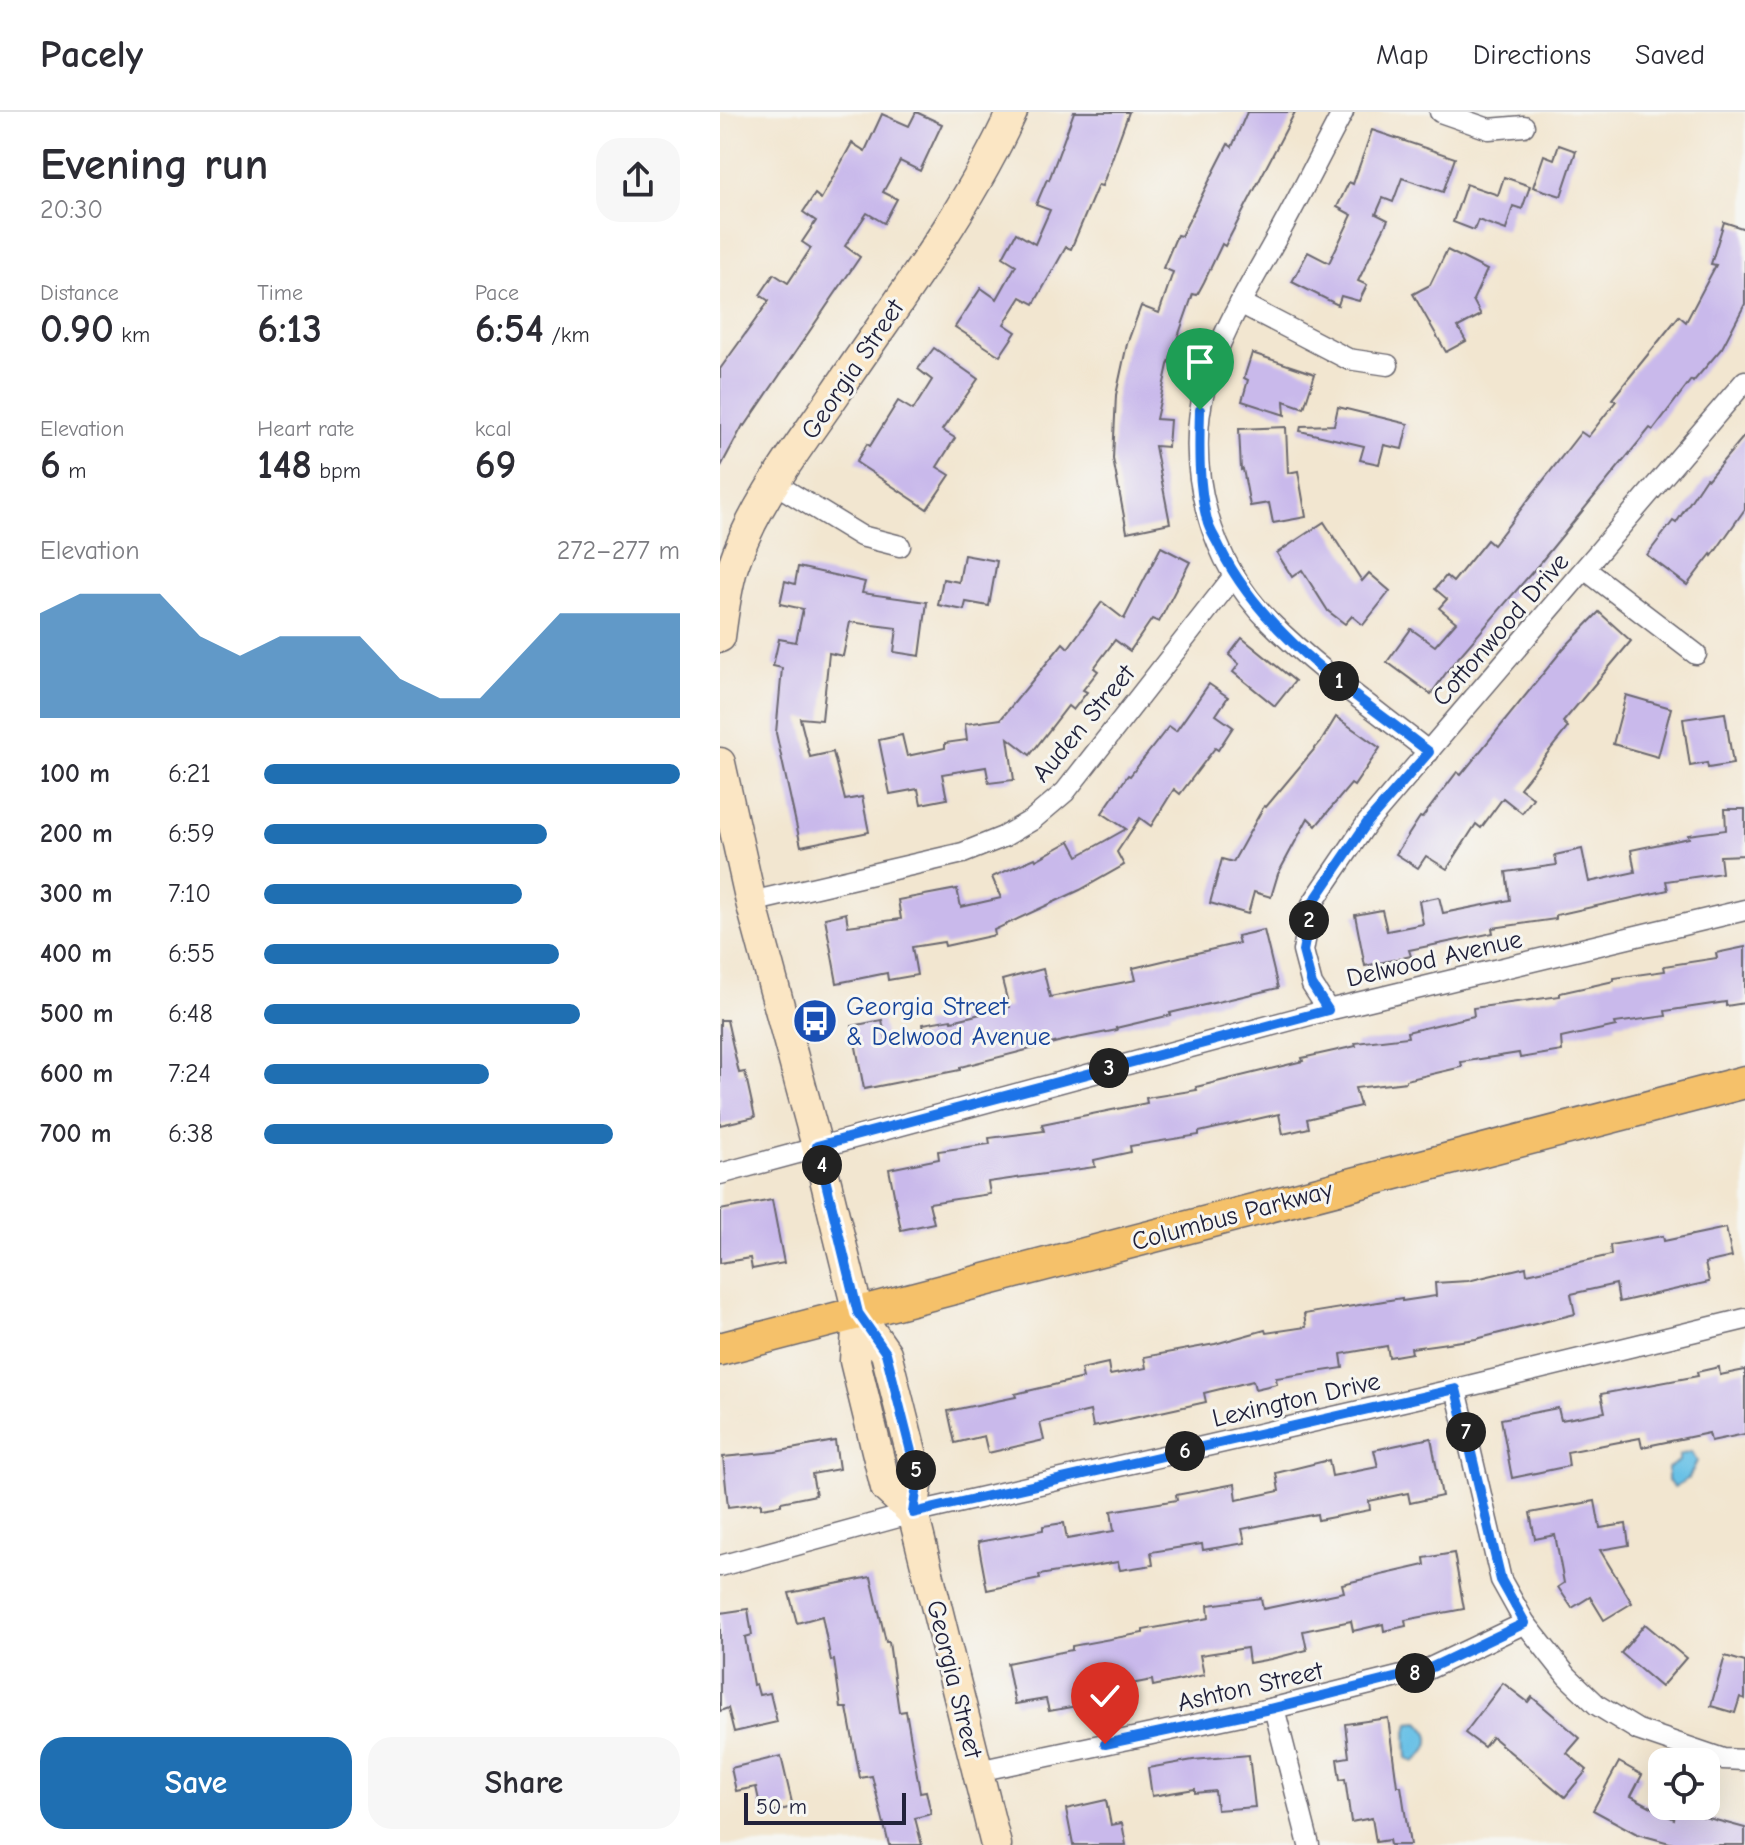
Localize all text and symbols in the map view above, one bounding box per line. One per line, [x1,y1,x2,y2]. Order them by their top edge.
text: Pacely [40,33,143,77]
text: Map [1376,39,1429,71]
text: Directions [1473,39,1591,71]
text: Saved [1635,39,1705,71]
button: share [596,138,680,222]
text: Evening run [40,139,268,190]
text: 20:30 [40,195,103,225]
text: Distance [40,280,119,306]
text: Time [257,280,303,306]
text: Pace [475,280,519,306]
street label: Georgia Street [795,293,911,445]
text: 0.90 [40,306,114,352]
text: 6:13 [257,306,322,352]
text: 6:54 [475,306,544,352]
text: km [114,322,150,348]
text: /km [544,322,590,348]
pin [1166,328,1234,410]
icon: arrive [1178,340,1222,384]
text: Elevation [40,416,124,442]
text: Heart rate [257,416,354,442]
text: kcal [475,416,512,442]
text: 6 [40,442,61,488]
text: 148 [257,442,312,488]
text: 69 [475,442,517,488]
text: m [61,458,86,484]
text: bpm [312,458,361,484]
text: Elevation [40,536,140,566]
text: 272–277 m [557,536,680,566]
street label: Cottonwood Drive [1426,547,1575,712]
street label: Auden Street [1026,658,1142,788]
pin: 1 [1319,661,1359,701]
text: 1 [1335,668,1343,694]
text: 100 m [40,759,110,789]
text: 6:21 [168,759,211,789]
text: 200 m [40,819,113,849]
text: 6:59 [168,819,215,849]
text: 300 m [40,879,113,909]
text: 7:10 [168,879,211,909]
pin: 2 [1289,900,1329,940]
text: 2 [1304,907,1314,933]
street label: Delwood Avenue [1343,924,1525,994]
text: 400 m [40,939,112,969]
text: 6:55 [168,939,215,969]
place label: Georgia Street & Delwood Avenue [846,992,1051,1052]
bus stop icon: Georgia Street & Delwood Avenue [791,997,839,1045]
text: 500 m [40,999,114,1029]
text: 6:48 [168,999,213,1029]
pin: 3 [1089,1048,1129,1088]
text: 3 [1104,1055,1114,1081]
text: 600 m [40,1059,113,1089]
text: 7:24 [168,1059,211,1089]
text: 700 m [40,1119,111,1149]
text: 6:38 [168,1119,213,1149]
pin: 4 [802,1145,842,1185]
text: 4 [817,1152,827,1178]
street label: Columbus Parkway [1128,1175,1336,1257]
street label: Lexington Drive [1209,1366,1383,1434]
pin: 7 [1446,1412,1486,1452]
text: 7 [1461,1419,1471,1445]
pin: 6 [1165,1431,1205,1471]
text: 6 [1179,1438,1191,1464]
pin: 5 [896,1450,936,1490]
text: 5 [910,1457,922,1483]
street label: Georgia Street [920,1597,989,1763]
pin: 8 [1395,1653,1435,1693]
street label: Ashton Street [1175,1655,1327,1718]
text: 8 [1409,1660,1421,1686]
pin [1071,1662,1139,1744]
icon: check [1083,1674,1127,1718]
button: Save [40,1737,352,1829]
button: Share [368,1737,680,1829]
map controls [1648,1748,1720,1820]
button: locate [1648,1748,1720,1820]
scale bar [744,1789,906,1825]
text: 50 m [756,1794,807,1820]

